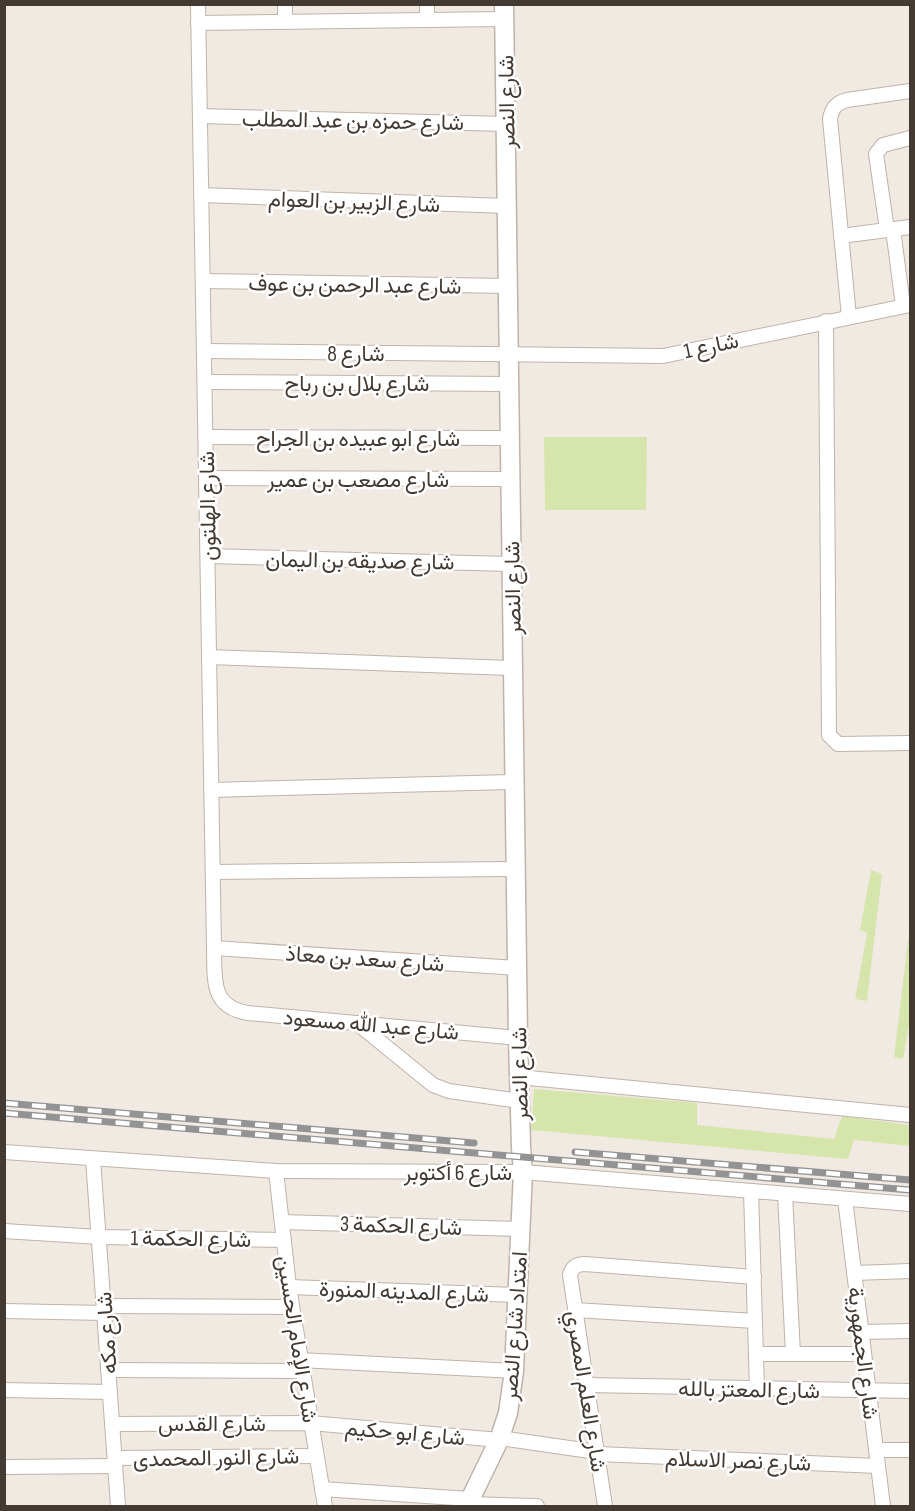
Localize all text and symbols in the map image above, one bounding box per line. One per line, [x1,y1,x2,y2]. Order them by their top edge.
street label: شارع النصر [493,55,522,150]
street label: شارع حمزه بن عبد المطلب [242,106,464,137]
street label: شارع الزبير بن العوام [267,186,440,219]
street label: شارع عبد الرحمن بن عوف [248,270,462,301]
street label: شارع 1 [681,327,741,365]
street label: شارع 8 [327,341,385,368]
street label: شارع بلال بن رباح [285,371,429,398]
street label: شارع ابو عبيده بن الجراح [256,426,460,453]
street label: شارع الهلتون [194,451,223,561]
street label: شارع مصعب بن عمير [266,467,449,494]
street label: شارع النصر [499,541,528,636]
street label: شارع صديقه بن اليمان [265,546,455,577]
street label: شارع سعد بن معاذ [284,940,445,979]
street label: شارع عبد الله مسعود [282,1003,460,1047]
street label: شارع النصر [506,1027,535,1122]
street label: شارع 6 أكتوبر [403,1160,512,1187]
street label: شارع الحكمة 3 [339,1211,462,1242]
street label: شارع الحكمة 1 [130,1225,252,1254]
street label: امتداد شارع النصر [497,1251,534,1403]
street label: شارع الإمام الحسين [270,1254,323,1425]
street label: شارع المدينه المنورة [319,1276,489,1309]
street label: شارع الجمهورية [841,1285,884,1421]
street label: شارع مكه [91,1291,124,1375]
street label: شارع العلم المصري [555,1309,612,1475]
street label: شارع المعتز بالله [678,1376,820,1405]
street label: شارع القدس [158,1411,266,1438]
street label: شارع ابو حكيم [344,1415,466,1452]
street label: شارع النور المحمدى [133,1444,299,1473]
street label: شارع نصر الاسلام [664,1445,811,1478]

